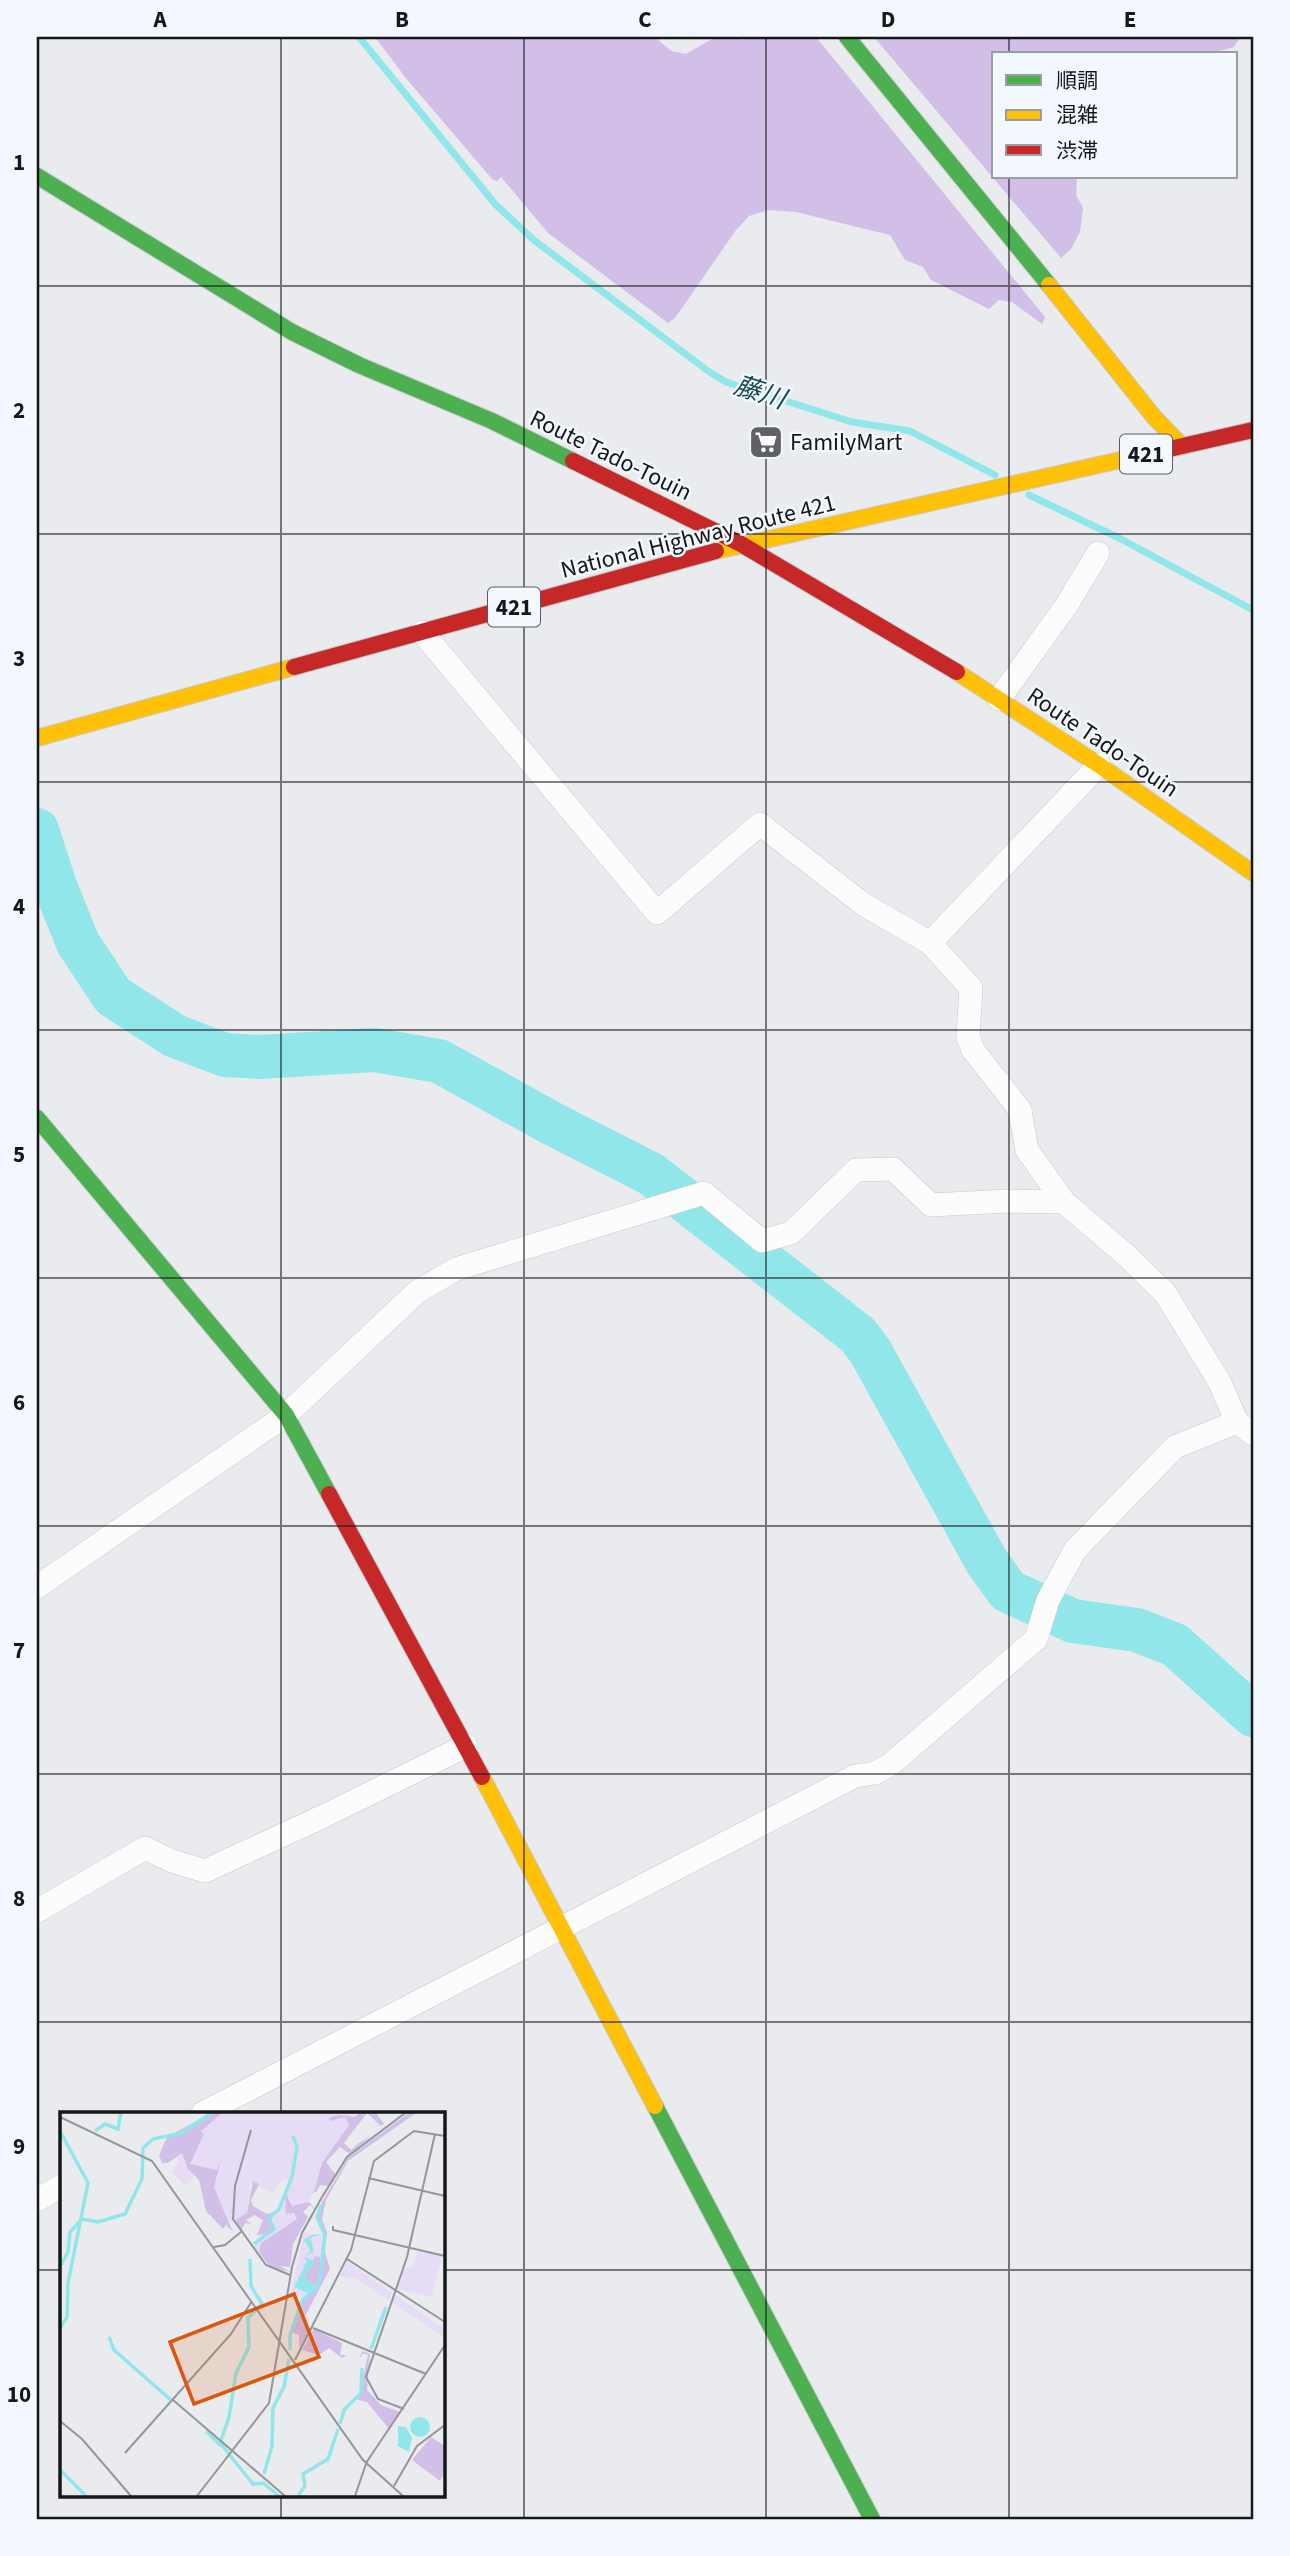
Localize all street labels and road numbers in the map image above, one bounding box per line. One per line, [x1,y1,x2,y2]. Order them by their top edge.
street label: Route Tado-Touin [524,401,698,510]
road number: 421 [1120,435,1172,474]
street label: National Highway Route 421 [557,485,839,588]
road number: 421 [488,587,540,626]
street label: Route Tado-Touin [1020,679,1186,806]

